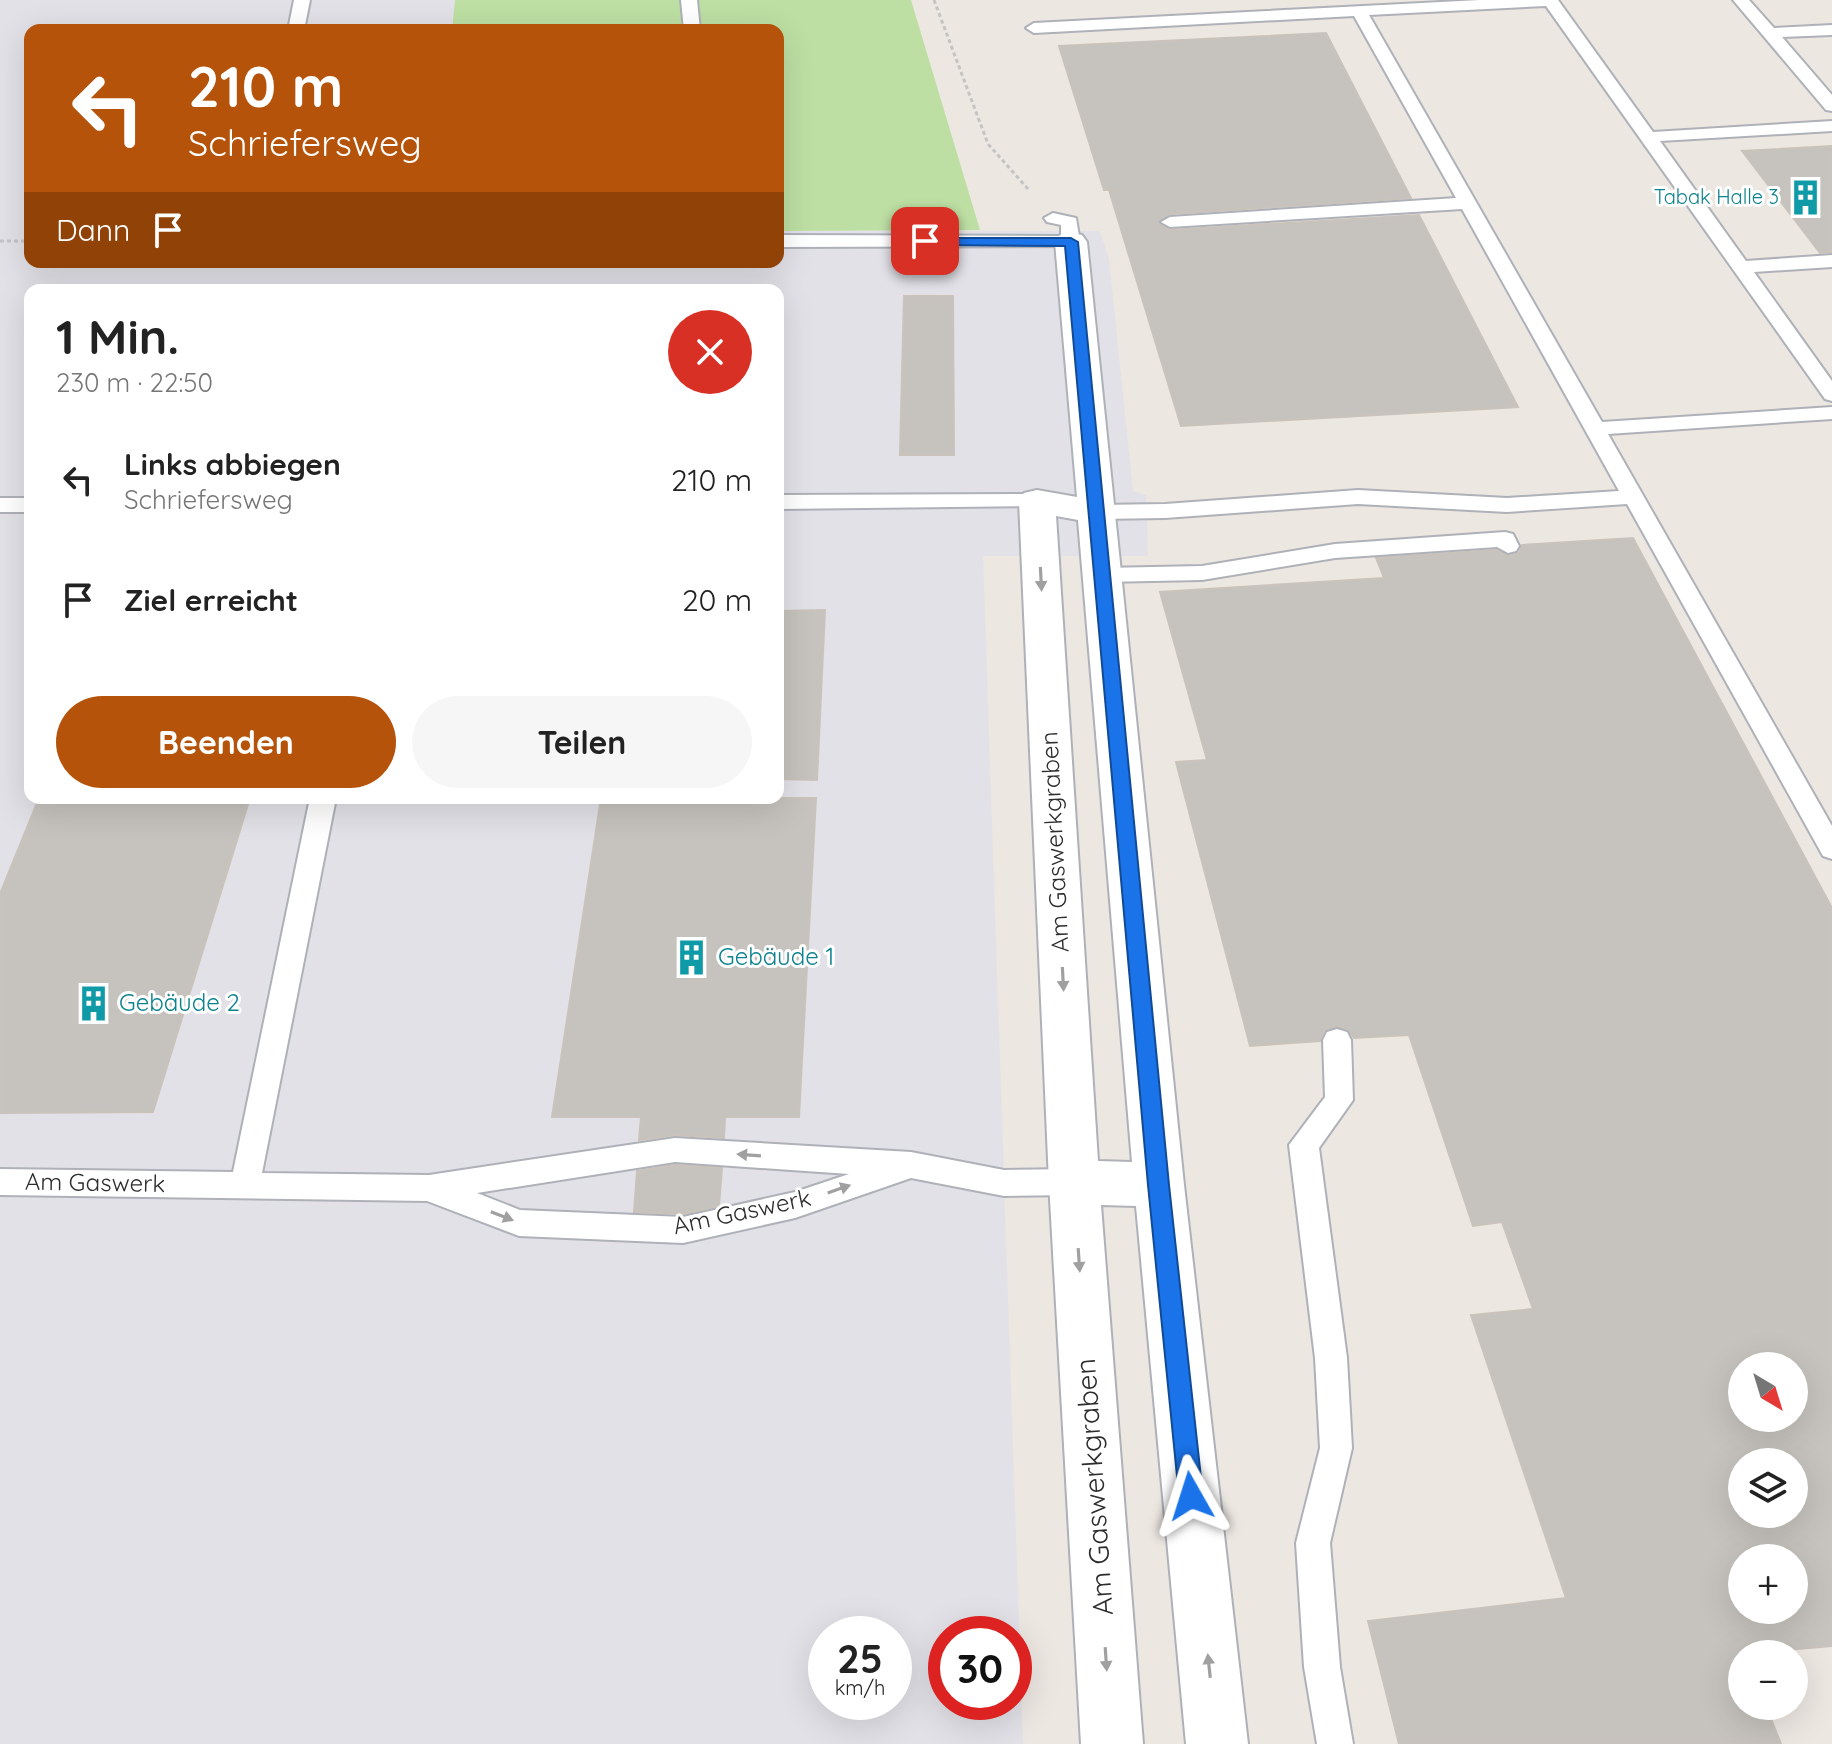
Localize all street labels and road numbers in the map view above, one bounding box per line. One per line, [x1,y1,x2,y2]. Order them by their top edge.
street label: Am Gaswerkgraben [1033,731,1075,953]
street label: Am Gaswerk [25,1166,166,1198]
street label: Am Gaswerk [670,1182,814,1240]
street label: Am Gaswerkgraben [1067,1357,1120,1617]

